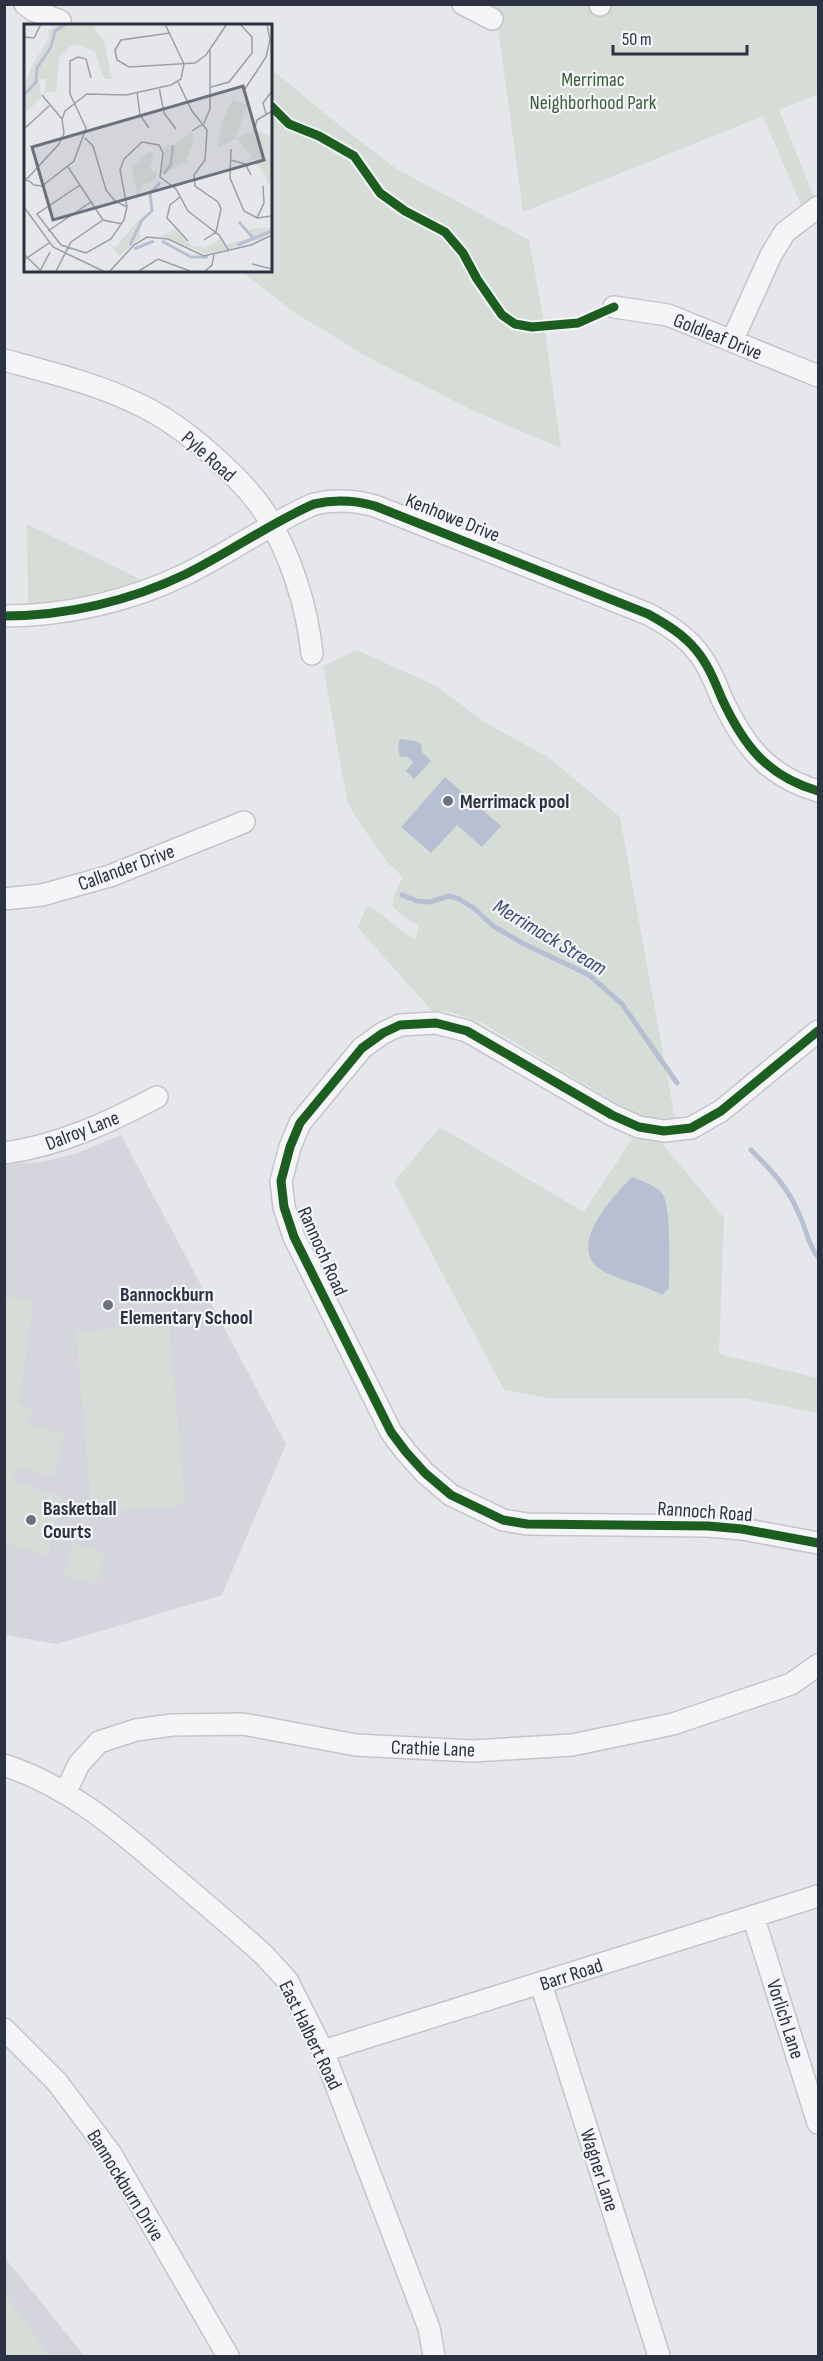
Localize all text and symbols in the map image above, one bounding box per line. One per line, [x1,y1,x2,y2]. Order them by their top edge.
scale bar [613,18,746,56]
inset map [24,24,272,272]
text: 50 m [622,29,652,50]
park label: Merrimac Neighborhood Park [530,68,657,115]
street label: Goldleaf Drive [670,308,766,366]
street label: Pyle Road [176,426,240,487]
street label: Kenhowe Drive [402,488,503,548]
place label: Merrimack pool [460,790,569,814]
marker: Merrimack pool [441,794,455,808]
street label: Callander Drive [75,839,178,896]
water label: Merrimack Stream [489,894,611,981]
street label: Dalroy Lane [42,1106,123,1156]
street label: Rannoch Road [292,1203,352,1300]
place label: Bannockburn Elementary School [120,1283,253,1330]
marker: Bannockburn Elementary School [101,1298,115,1312]
place label: Basketball Courts [43,1497,117,1544]
street label: Rannoch Road [657,1497,753,1527]
marker: Basketball Courts [24,1513,38,1527]
street label: Crathie Lane [391,1736,475,1762]
street label: Barr Road [537,1954,606,1996]
street label: East Halbert Road [273,1977,347,2094]
street label: Vorlich Lane [761,1977,809,2062]
street label: Bannockburn Drive [81,2125,169,2246]
street label: Wagner Lane [574,2126,624,2215]

